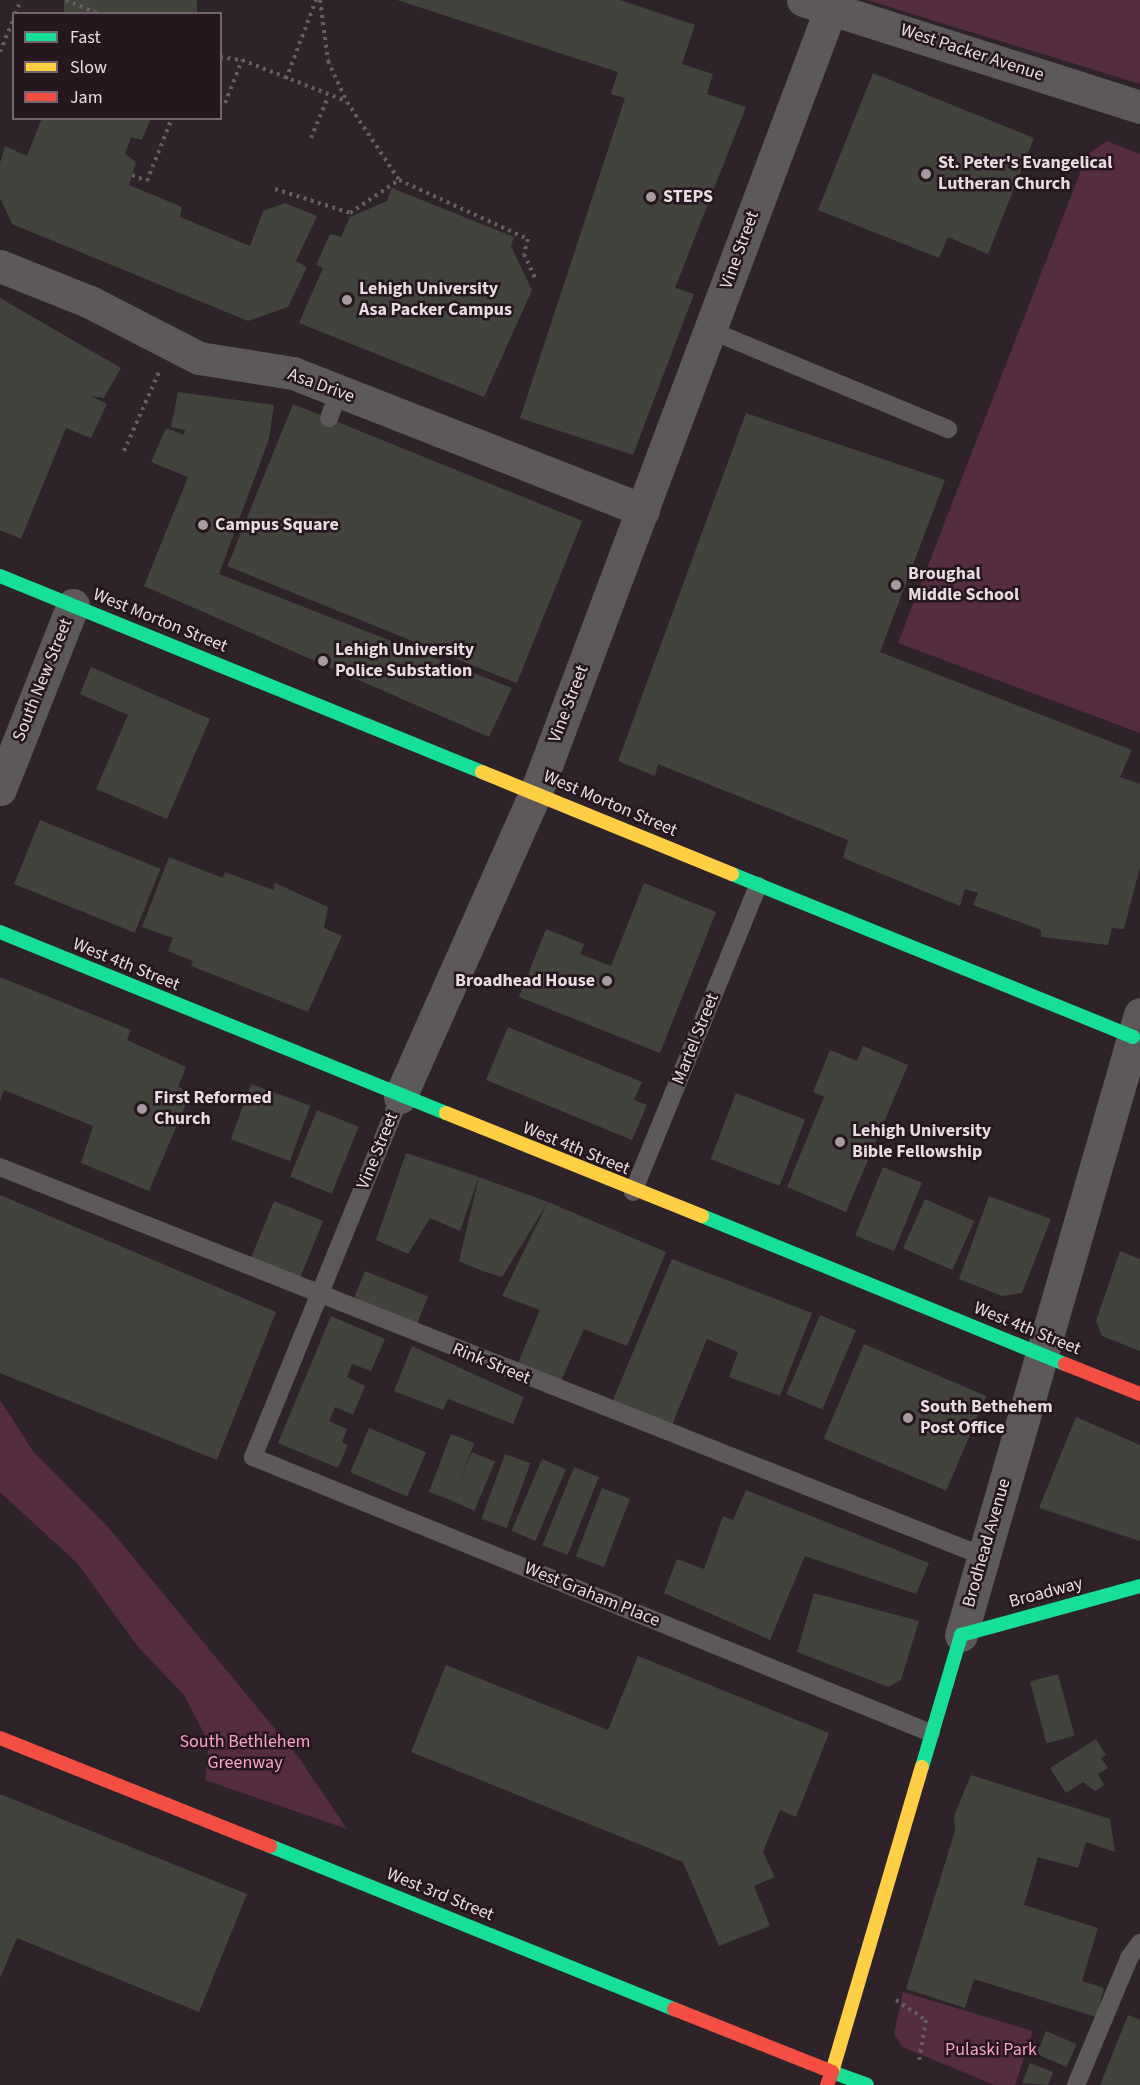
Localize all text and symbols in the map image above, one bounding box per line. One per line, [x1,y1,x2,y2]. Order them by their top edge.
legend [12,12,222,120]
street label: West Packer Avenue [898,20,1046,86]
text: Fast [70,25,101,50]
text: Slow [70,55,107,80]
text: Jam [70,85,103,110]
place label: St. Peter's Evangelical Lutheran Church [938,153,1112,195]
marker: St. Peter's Evangelical Lutheran Church [919,167,933,181]
place label: STEPS [663,186,713,208]
marker: STEPS [644,190,658,204]
street label: Vine Street [716,208,764,292]
place label: Lehigh University Asa Packer Campus [359,279,512,322]
marker: Lehigh University Asa Packer Campus [340,293,354,307]
street label: Asa Drive [285,364,357,408]
place label: Campus Square [215,514,339,536]
marker: Campus Square [196,518,210,532]
place label: Broughal Middle School [908,564,1019,606]
marker: Broughal Middle School [889,578,903,592]
street label: West Morton Street [90,584,230,658]
street label: South New Street [8,615,78,745]
place label: Lehigh University Police Substation [335,640,474,682]
marker: Lehigh University Police Substation [316,654,330,668]
street label: Vine Street [544,662,594,746]
street label: West Morton Street [540,766,680,842]
street label: West 4th Street [69,934,183,996]
place label: Broadhead House [455,970,595,992]
marker: Broadhead House [600,974,614,988]
street label: Martel Street [668,990,724,1088]
place label: First Reformed Church [154,1088,272,1130]
marker: First Reformed Church [135,1102,149,1116]
street label: Vine Street [353,1109,403,1193]
street label: West 4th Street [519,1118,633,1180]
place label: Lehigh University Bible Fellowship [852,1121,991,1164]
marker: Lehigh University Bible Fellowship [833,1135,847,1149]
street label: West 4th Street [970,1298,1084,1360]
street label: Rink Street [449,1339,533,1389]
place label: South Bethehem Post Office [920,1397,1053,1440]
marker: South Bethehem Post Office [901,1411,915,1425]
street label: Brodhead Avenue [958,1476,1016,1610]
street label: West Graham Place [521,1558,663,1632]
street label: Broadway [1007,1573,1085,1613]
park label: South Bethlehem Greenway [179,1732,311,1774]
street label: West 3rd Street [383,1864,497,1926]
park label: Pulaski Park [945,2039,1037,2061]

